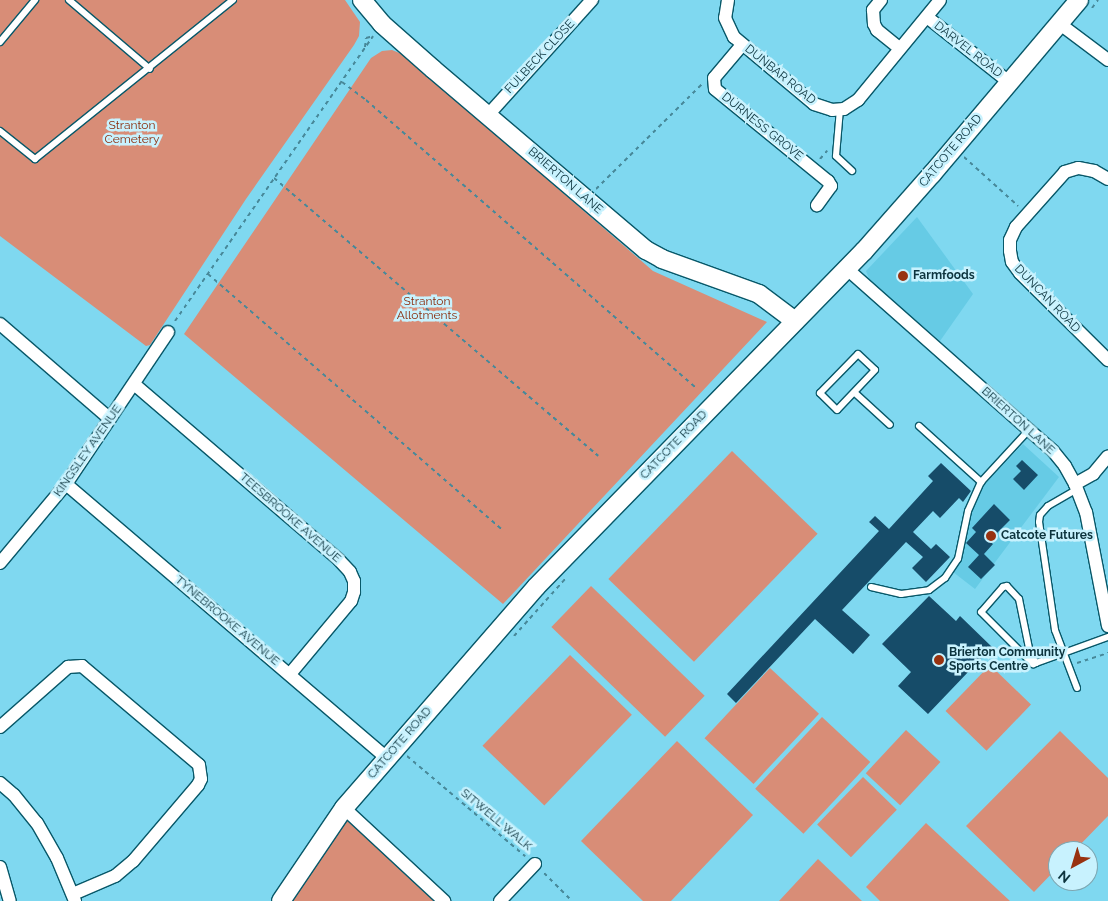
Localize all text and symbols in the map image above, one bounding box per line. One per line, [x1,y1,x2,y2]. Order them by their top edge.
street label: FULBECK CLOSE [502,17,578,97]
street label: DARVEL ROAD [931,19,1005,81]
street label: DUNBAR ROAD [742,42,818,108]
street label: DURNESS GROVE [719,90,805,164]
street label: CATCOTE ROAD [916,112,986,190]
park label: Stranton Cemetery [105,119,159,147]
street label: BRIERTON LANE [525,145,605,217]
street label: DUNCAN ROAD [1011,262,1083,336]
place label: Farmfoods [913,269,975,283]
marker: Farmfoods [897,270,909,282]
park label: Stranton Allotments [397,295,457,323]
street label: BRIERTON LANE [978,384,1058,458]
street label: KINGSLEY AVENUE [51,402,125,500]
street label: CATCOTE ROAD [637,408,711,482]
street label: TEESBROOKE AVENUE [236,470,344,566]
place label: Catcote Futures [1001,529,1093,543]
marker: Catcote Futures [985,530,997,542]
street label: TYNEBROOKE AVENUE [172,573,282,669]
place label: Brierton Community Sports Centre [949,646,1065,674]
marker: Brierton Community Sports Centre [933,654,945,666]
street label: CATCOTE ROAD [365,704,435,782]
street label: SITWELL WALK [457,786,535,854]
north arrow [1048,841,1098,891]
text: N [1055,867,1073,886]

